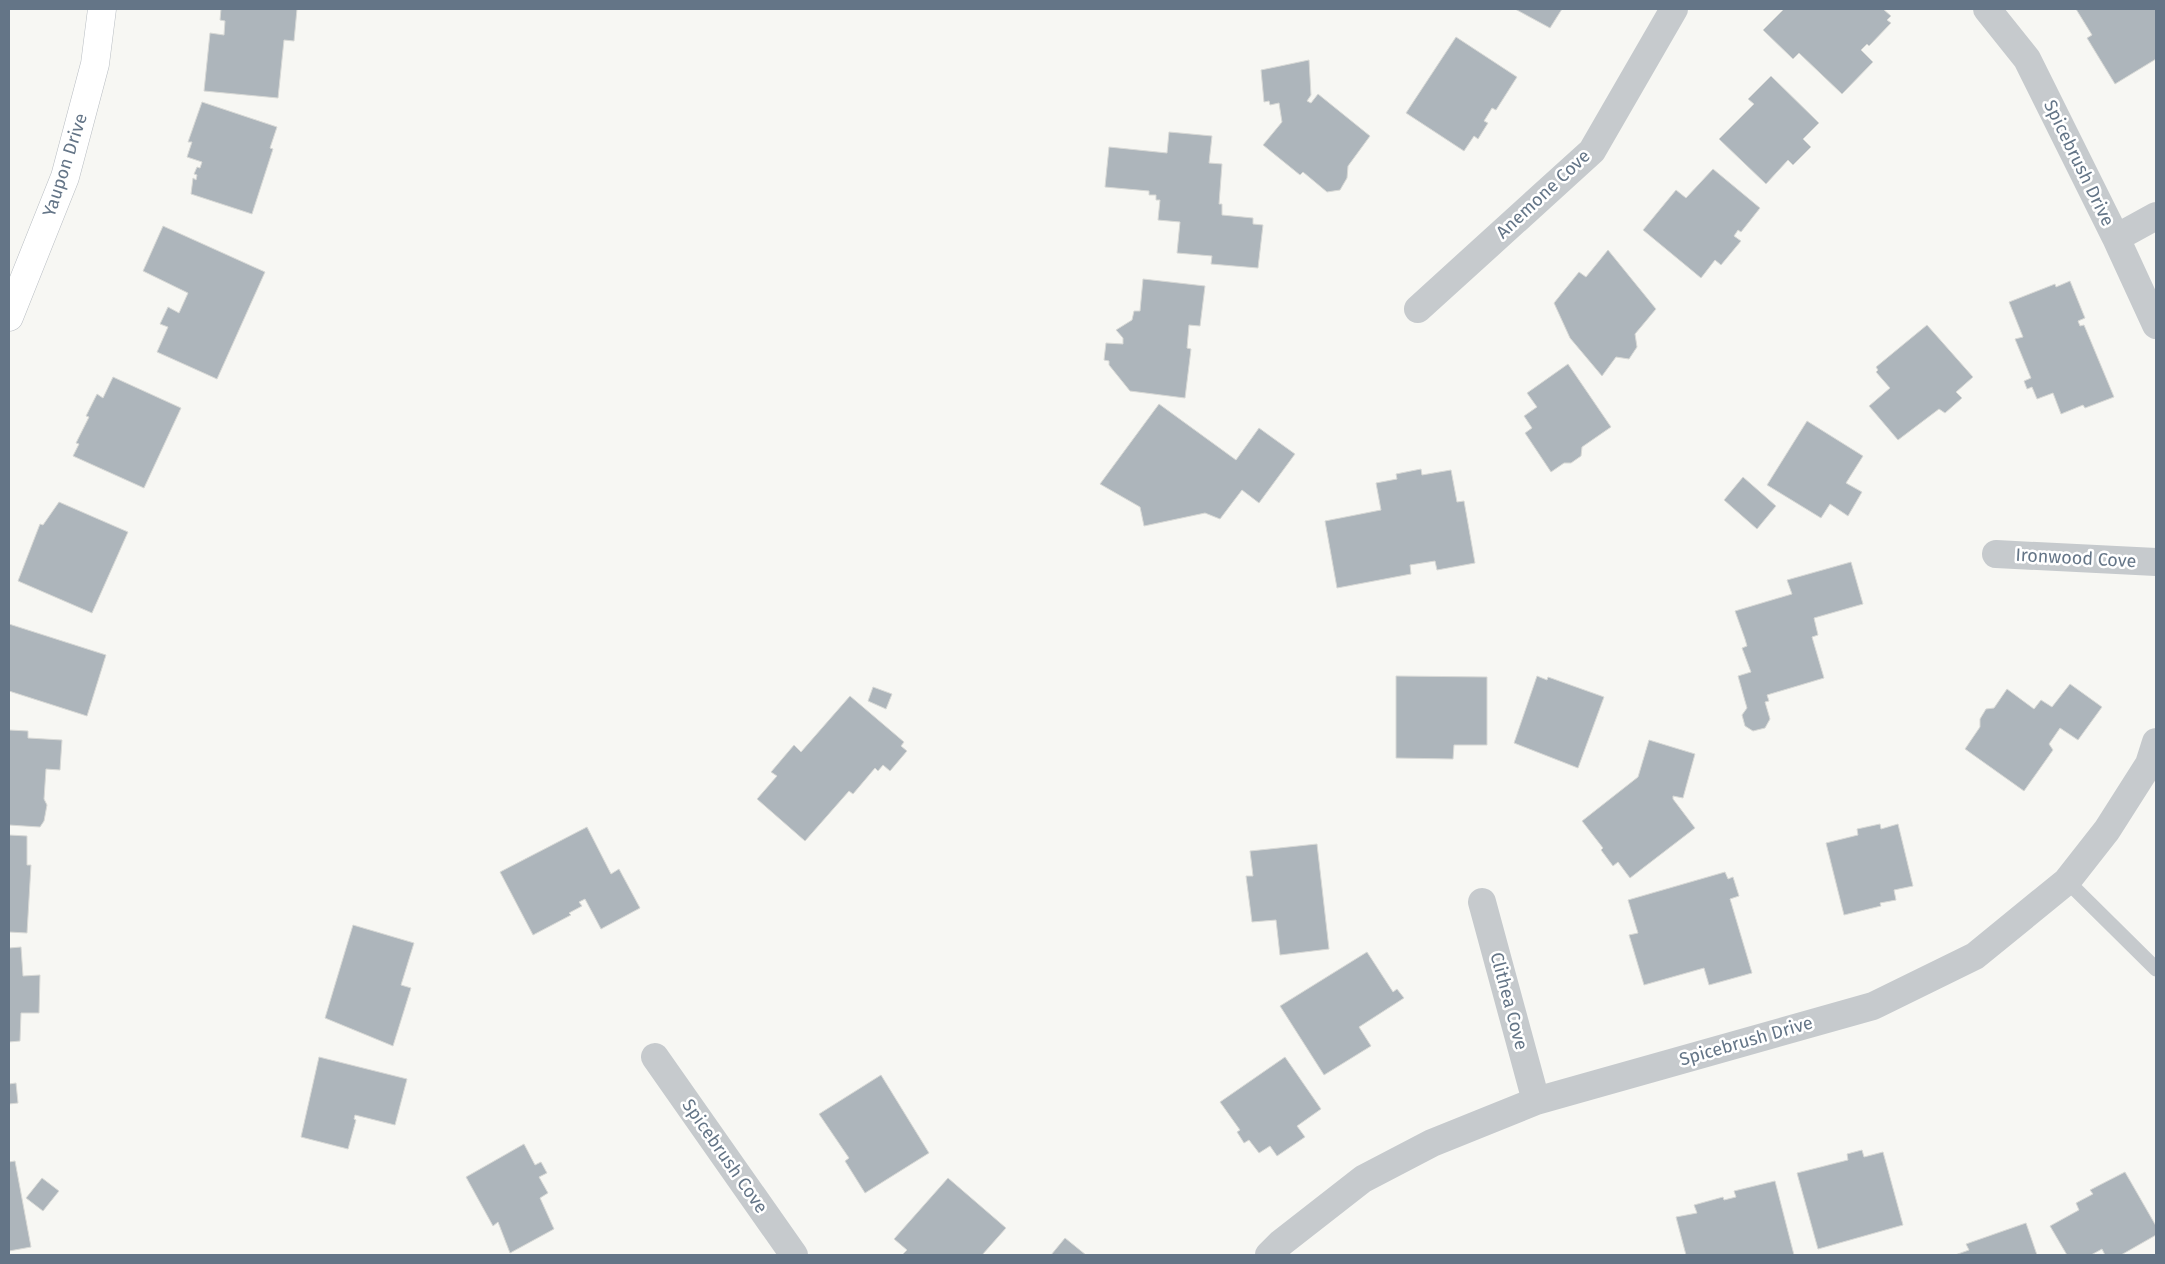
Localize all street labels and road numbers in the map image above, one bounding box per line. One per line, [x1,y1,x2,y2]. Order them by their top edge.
street label: Spicebrush Drive [2039,96,2119,230]
street label: Yaupon Drive [38,110,92,220]
street label: Anemone Cove [1491,145,1595,243]
street label: Ironwood Cove [2015,544,2137,572]
street label: Clithea Cove [1485,950,1533,1052]
street label: Spicebrush Drive [1677,1011,1815,1071]
street label: Spicebrush Cove [677,1095,773,1217]

